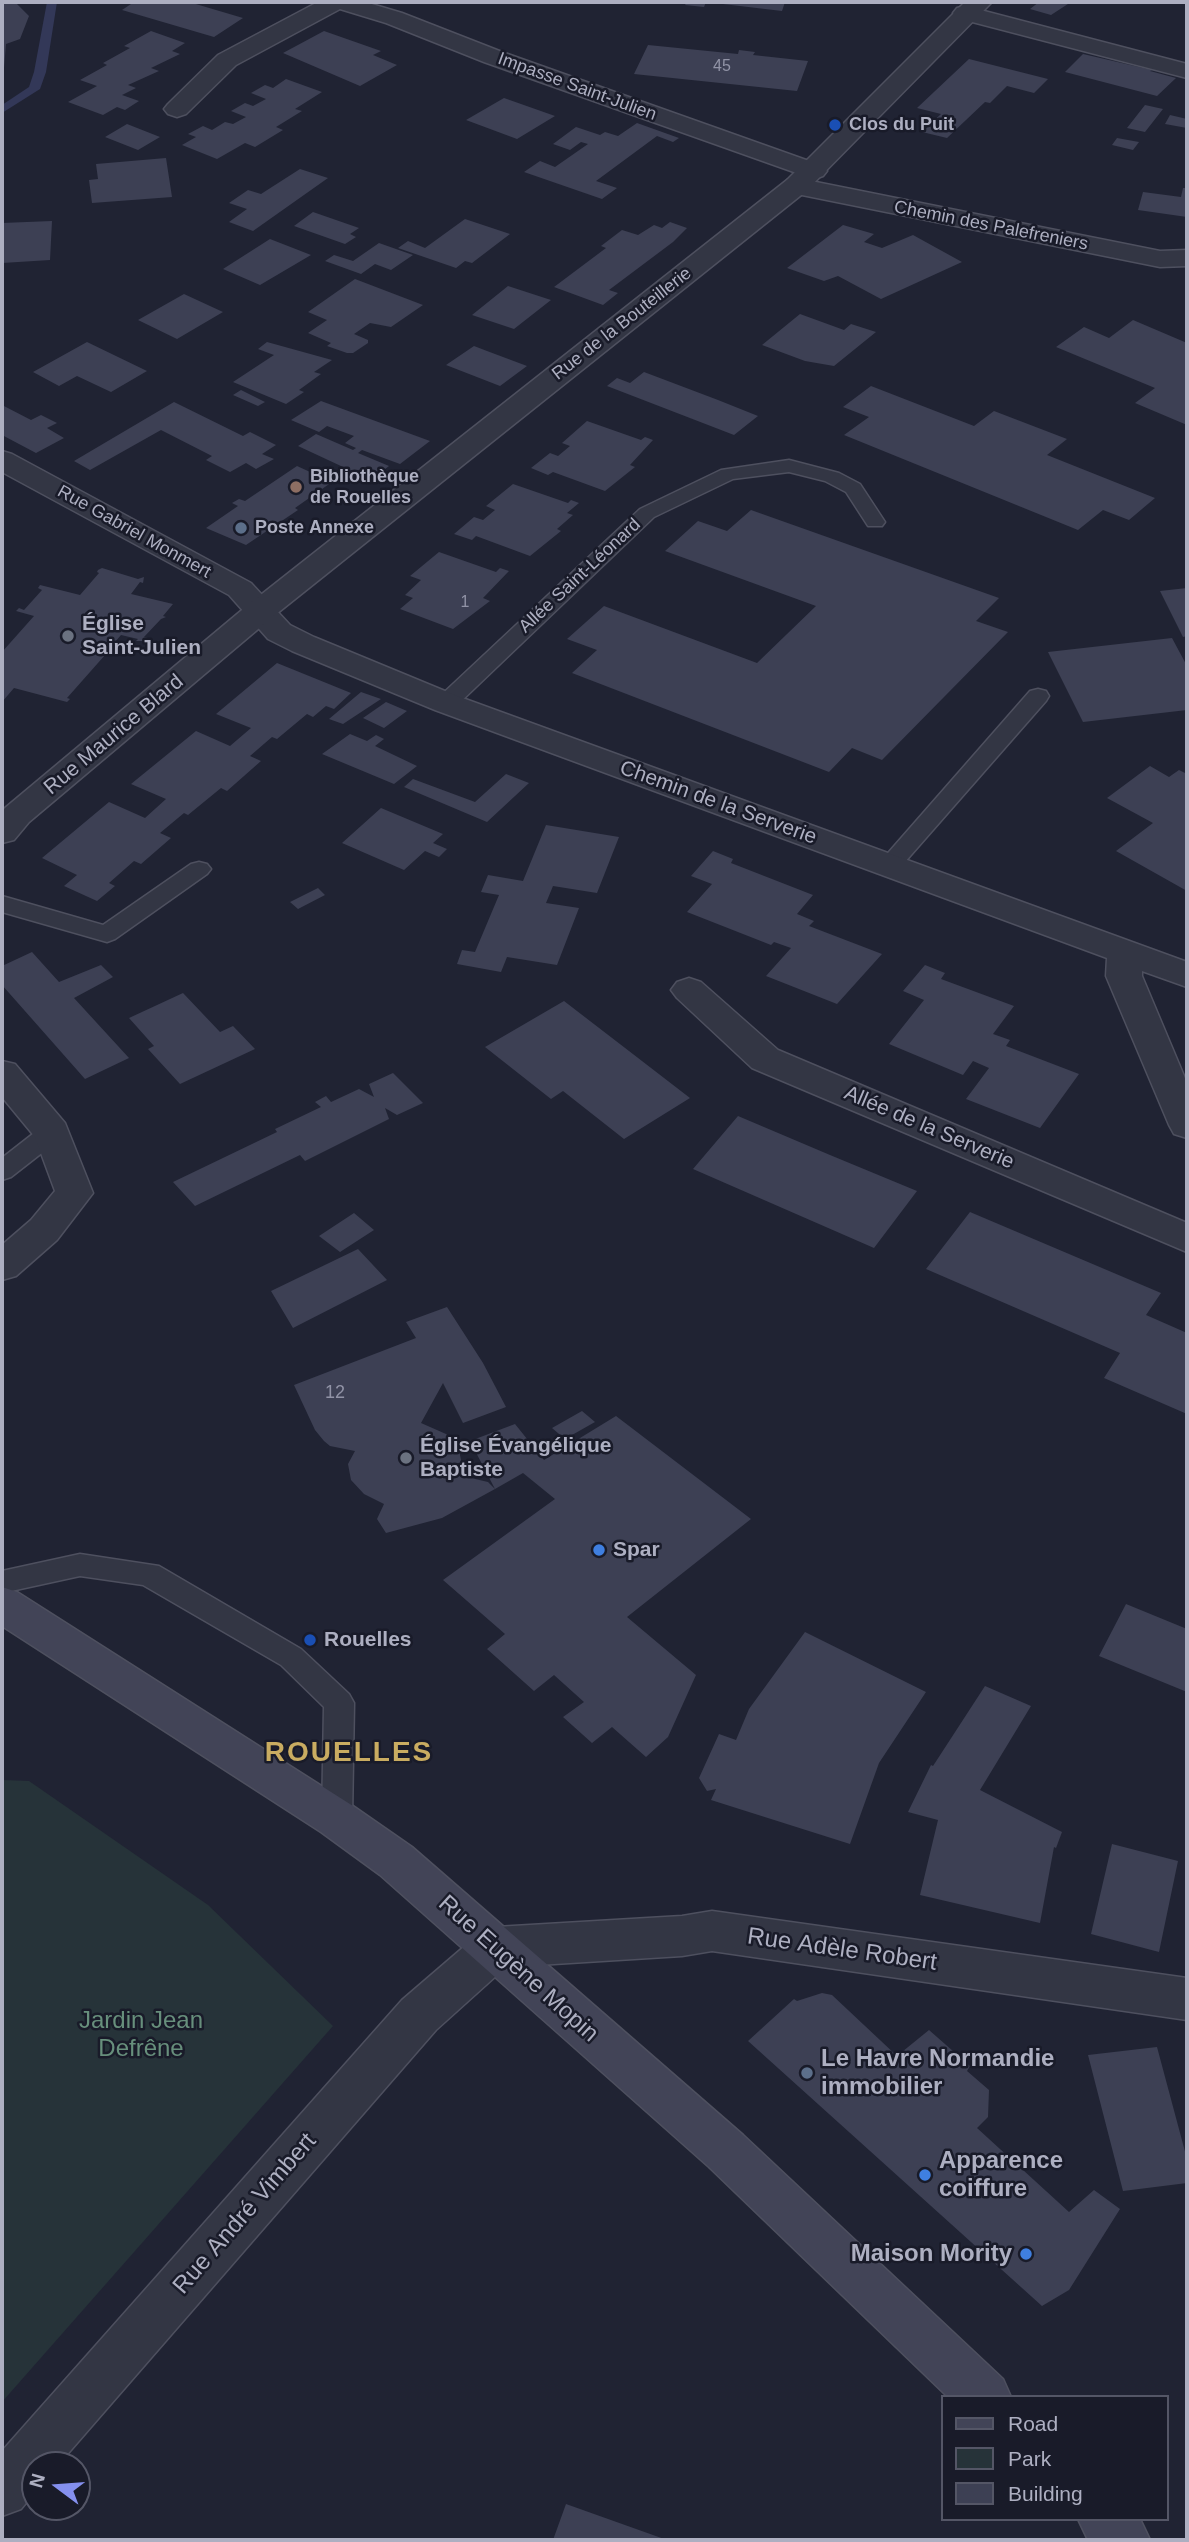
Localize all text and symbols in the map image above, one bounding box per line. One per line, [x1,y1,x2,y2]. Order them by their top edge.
street label: Impasse Saint-Julien [495,48,659,126]
house number: 45 [713,57,731,77]
place label: Clos du Puit [849,114,954,136]
marker: Clos du Puit [827,117,843,133]
street label: Chemin des Palefreniers [892,197,1090,255]
street label: Rue de la Bouteillerie [548,263,696,385]
place label: Bibliothèque de Rouelles [310,466,419,508]
marker: Bibliothèque de Rouelles [288,479,304,495]
street label: Rue Gabriel Monmert [54,481,214,583]
street label: Allée Saint-Léonard [515,514,645,638]
place label: Poste Annexe [255,517,374,539]
marker: Poste Annexe [233,520,249,536]
house number: 1 [461,593,469,613]
place label: Église Saint-Julien [82,611,201,661]
marker: Église Saint-Julien [60,628,76,644]
street label: Rue Maurice Blard [39,669,189,801]
street label: Chemin de la Serverie [616,756,820,850]
street label: Allée de la Serverie [840,1081,1018,1175]
house number: 12 [325,1382,345,1404]
place label: Église Évangélique Baptiste [420,1433,611,1483]
marker: Église Évangélique Baptiste [398,1450,414,1466]
place label: Spar [613,1537,660,1563]
marker: Spar [591,1542,607,1558]
place label: Rouelles [324,1627,412,1653]
marker: Rouelles [302,1632,318,1648]
district label: ROUELLES [266,1736,432,1770]
street label: Rue Eugène Mopin [432,1890,604,2048]
street label: Rue Adèle Robert [746,1922,938,1978]
park label: Jardin Jean Defrêne [79,2007,203,2063]
place label: Le Havre Normandie immobilier [821,2045,1054,2101]
marker: Le Havre Normandie immobilier [799,2065,815,2081]
street label: Rue André Vimbert [167,2128,323,2300]
place label: Apparence coiffure [939,2147,1063,2203]
marker: Apparence coiffure [917,2167,933,2183]
place label: Maison Mority [851,2240,1012,2268]
marker: Maison Mority [1018,2246,1034,2262]
legend [940,2395,1168,2521]
text: Road [1008,2412,1058,2435]
text: Park [1008,2447,1051,2470]
north arrow [21,2451,91,2521]
text: N [25,2471,49,2490]
text: Building [1008,2482,1083,2505]

